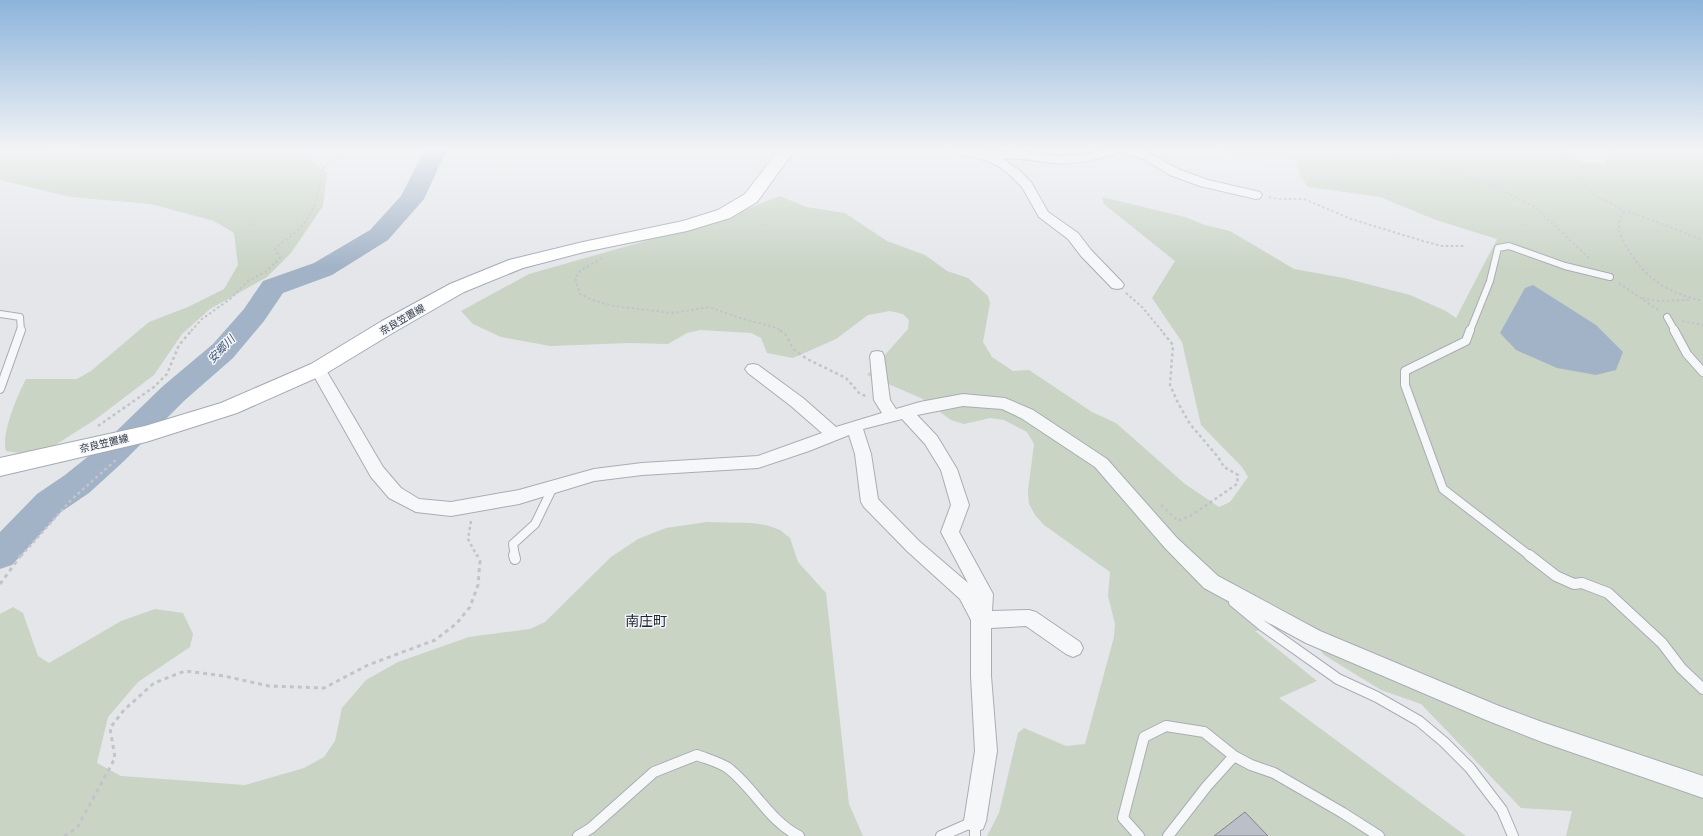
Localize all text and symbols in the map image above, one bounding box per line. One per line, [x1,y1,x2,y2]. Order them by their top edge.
street label: 奈良笠置線 [377,301,427,337]
water label: 安郷川 [205,332,237,365]
street label: 奈良笠置線 [78,432,130,454]
district label: 南庄町 [625,613,667,629]

